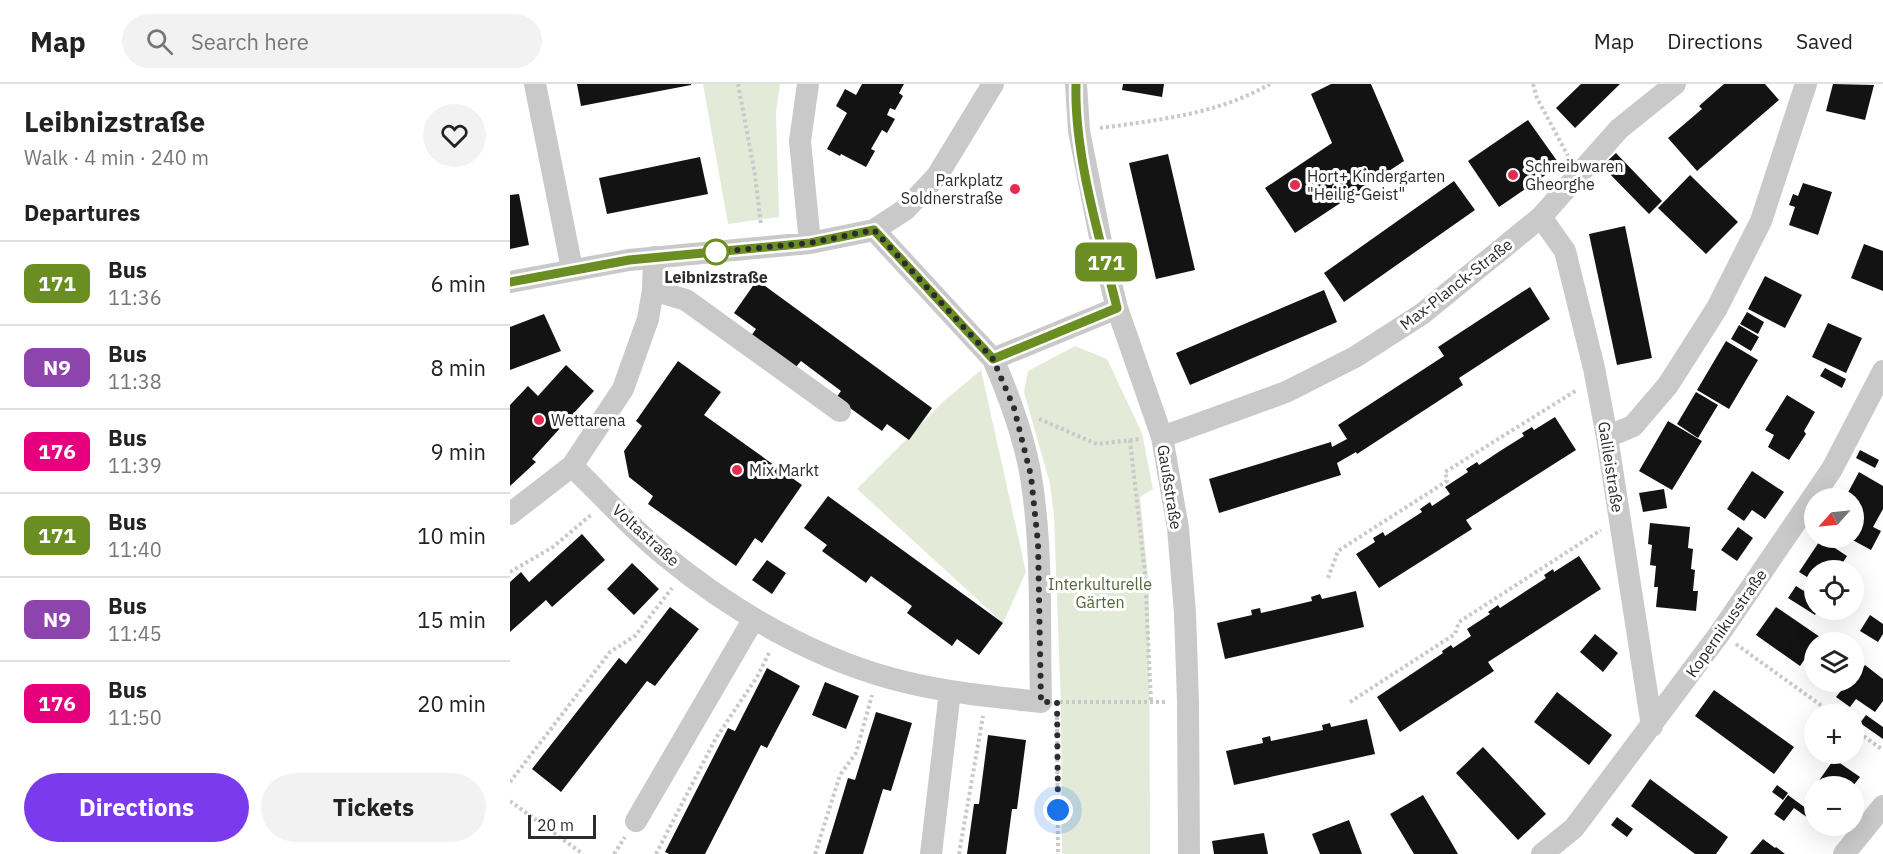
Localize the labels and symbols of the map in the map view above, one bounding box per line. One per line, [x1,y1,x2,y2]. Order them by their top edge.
place label: Schreibwaren Gheorghe [1525,156,1624,194]
place label: Hort+ Kindergarten "Heilig-Geist" [1307,166,1445,204]
marker: Schreibwaren Gheorghe [1506,168,1520,182]
place label: Parkplatz Soldnerstraße [901,170,1003,208]
marker: Hort+ Kindergarten "Heilig-Geist" [1288,178,1302,192]
marker: Parkplatz Soldnerstraße [1008,182,1022,196]
street label: Max-Planck-Straße [1396,234,1516,334]
marker: Leibnizstraße [703,239,729,265]
line badge: 171 [1072,242,1140,282]
place label: Leibnizstraße [664,267,768,287]
place label: Wettarena [551,410,626,430]
marker: Wettarena [532,413,546,427]
street label: Galileistraße [1594,420,1628,514]
street label: Gaußstraße [1153,443,1187,531]
place label: Mix Markt [749,460,819,480]
marker: Mix Markt [730,463,744,477]
north arrow [1804,488,1864,548]
street label: Voltastraße [608,500,684,570]
street label: Kopernikusstraße [1681,565,1771,681]
park label: Interkulturelle Gärten [1048,574,1152,612]
your location [1043,795,1073,825]
scale bar [528,812,596,840]

